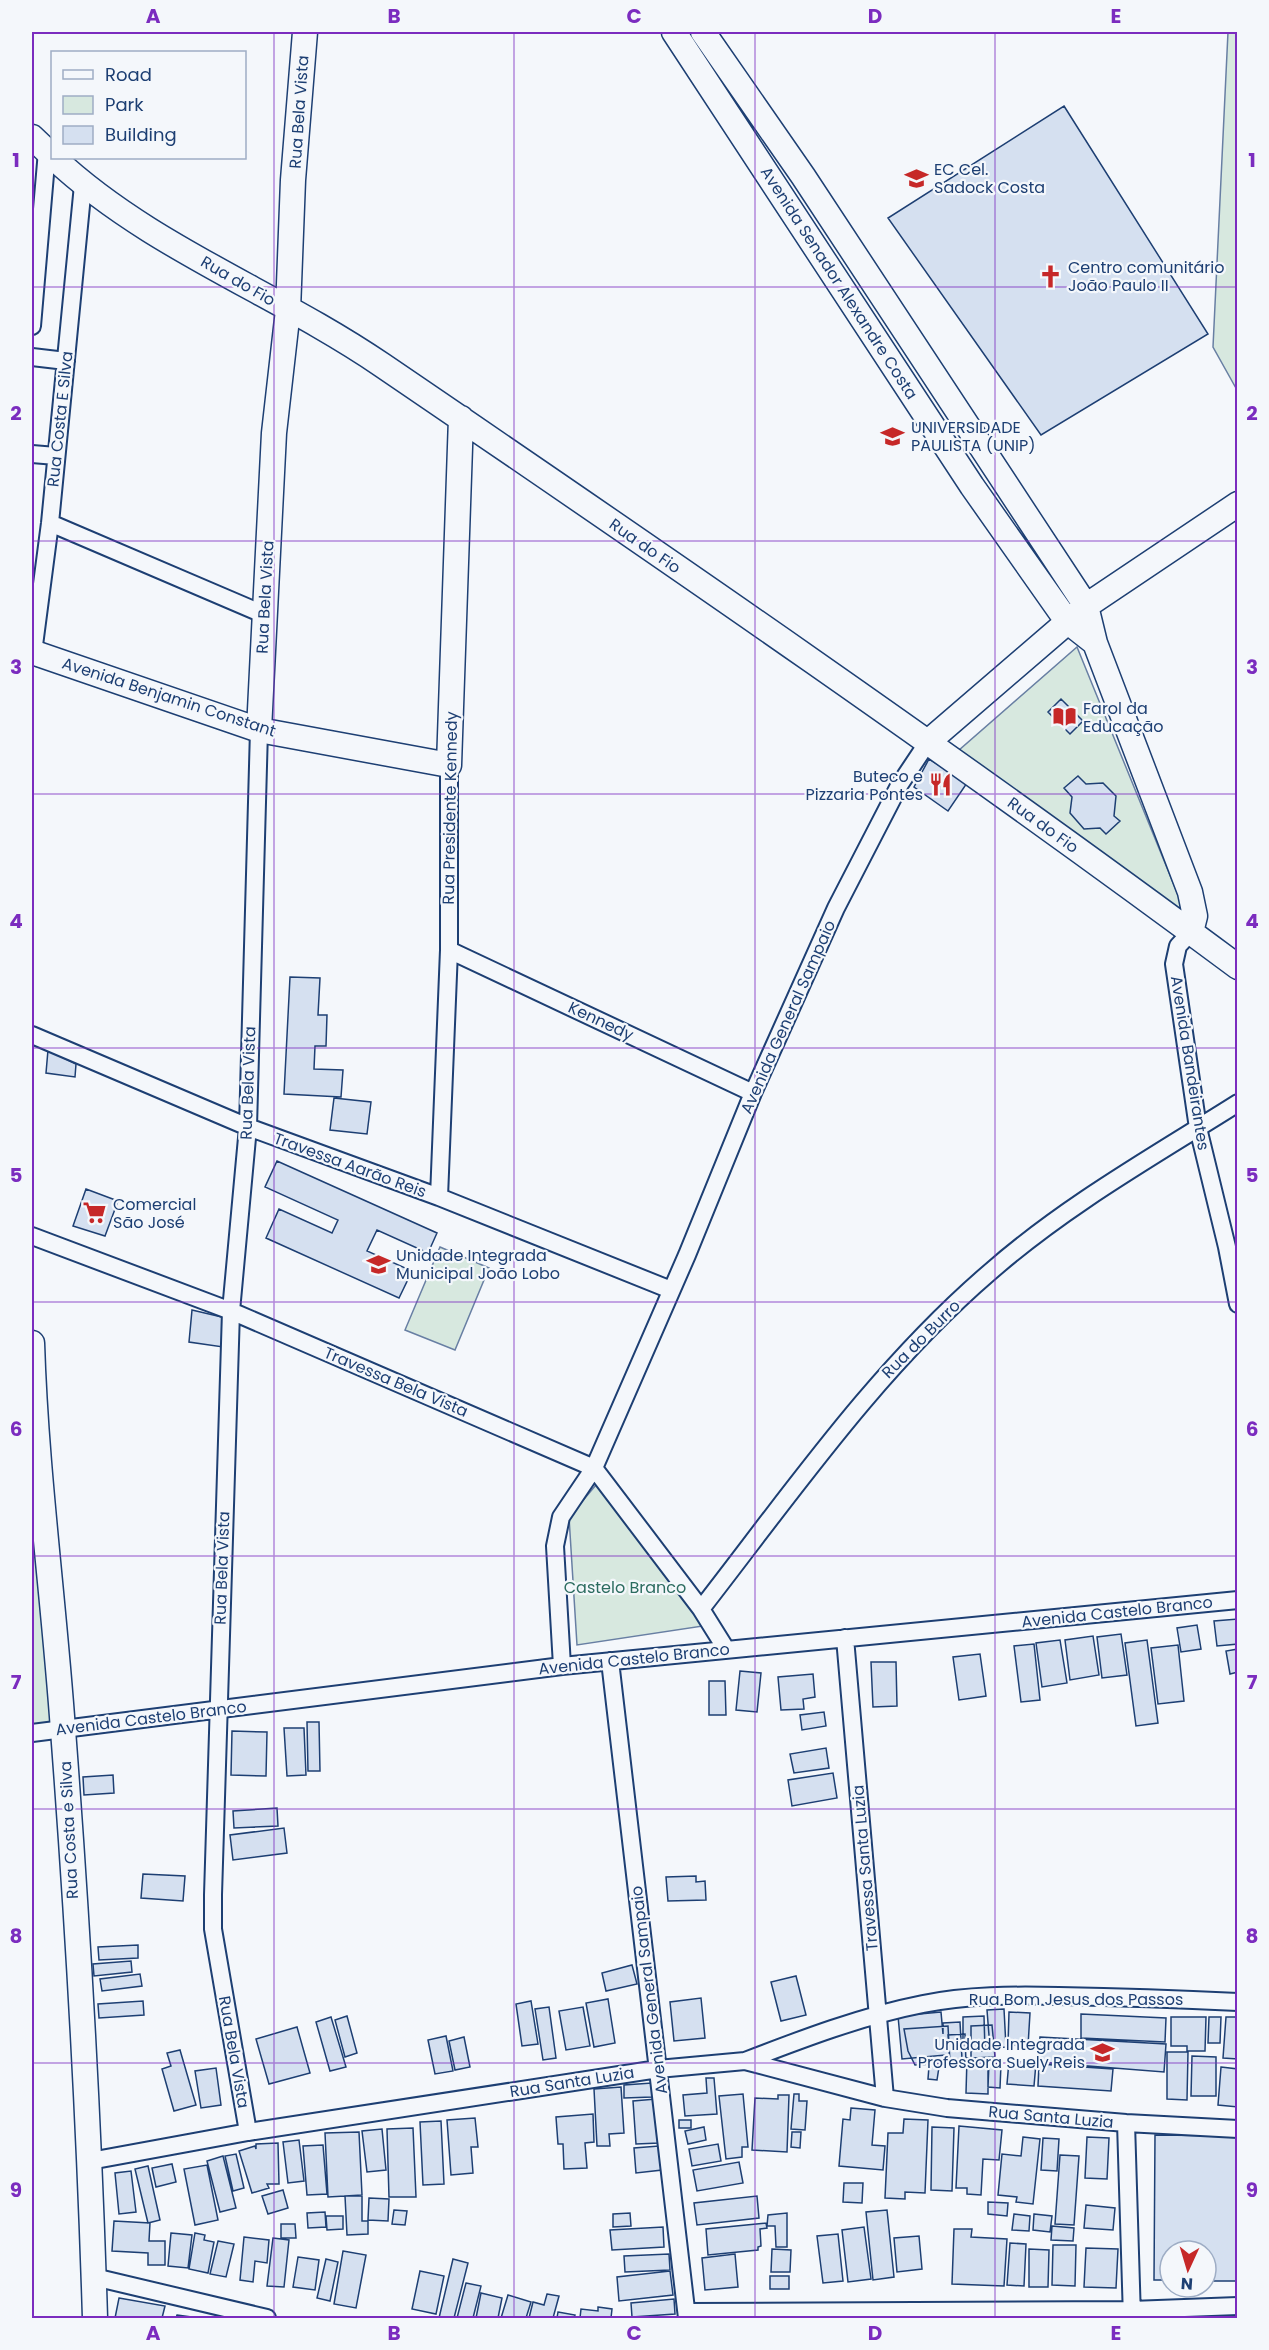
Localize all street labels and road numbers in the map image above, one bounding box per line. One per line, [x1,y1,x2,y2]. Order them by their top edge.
street label: Rua Bela Vista [284,55,314,169]
street label: Avenida Senador Alexandre Costa [755,162,923,404]
street label: Rua do Fio [196,250,280,312]
street label: Rua Costa E Silva [41,350,79,488]
street label: Rua do Fio [605,513,685,579]
street label: Rua Bela Vista [251,540,279,654]
street label: Avenida Benjamin Constant [59,652,279,742]
street label: Rua Presidente Kennedy [437,711,463,905]
street label: Rua do Fio [1003,791,1083,859]
street label: Avenida General Sampaio [735,917,841,1117]
street label: Avenida Bandeirantes [1165,974,1215,1152]
street label: Kennedy [565,996,637,1046]
street label: Rua Bela Vista [235,1026,261,1140]
street label: Travessa Aarão Reis [270,1127,430,1203]
street label: Rua do Burro [877,1295,965,1383]
street label: Travessa Bela Vista [320,1341,472,1423]
street label: Rua Bela Vista [209,1511,235,1625]
street label: Avenida Castelo Branco [1020,1591,1214,1633]
street label: Avenida Castelo Branco [537,1638,731,1680]
street label: Avenida Castelo Branco [54,1695,248,1741]
street label: Rua Costa e Silva [54,1760,84,1900]
street label: Travessa Santa Luzia [846,1784,884,1952]
street label: Avenida General Sampaio [625,1884,673,2096]
street label: Rua Bom Jesus dos Passos [969,1988,1183,2011]
street label: Rua Bela Vista [213,1994,255,2110]
street label: Rua Santa Luzia [508,2061,636,2103]
street label: Rua Santa Luzia [987,2100,1115,2134]

